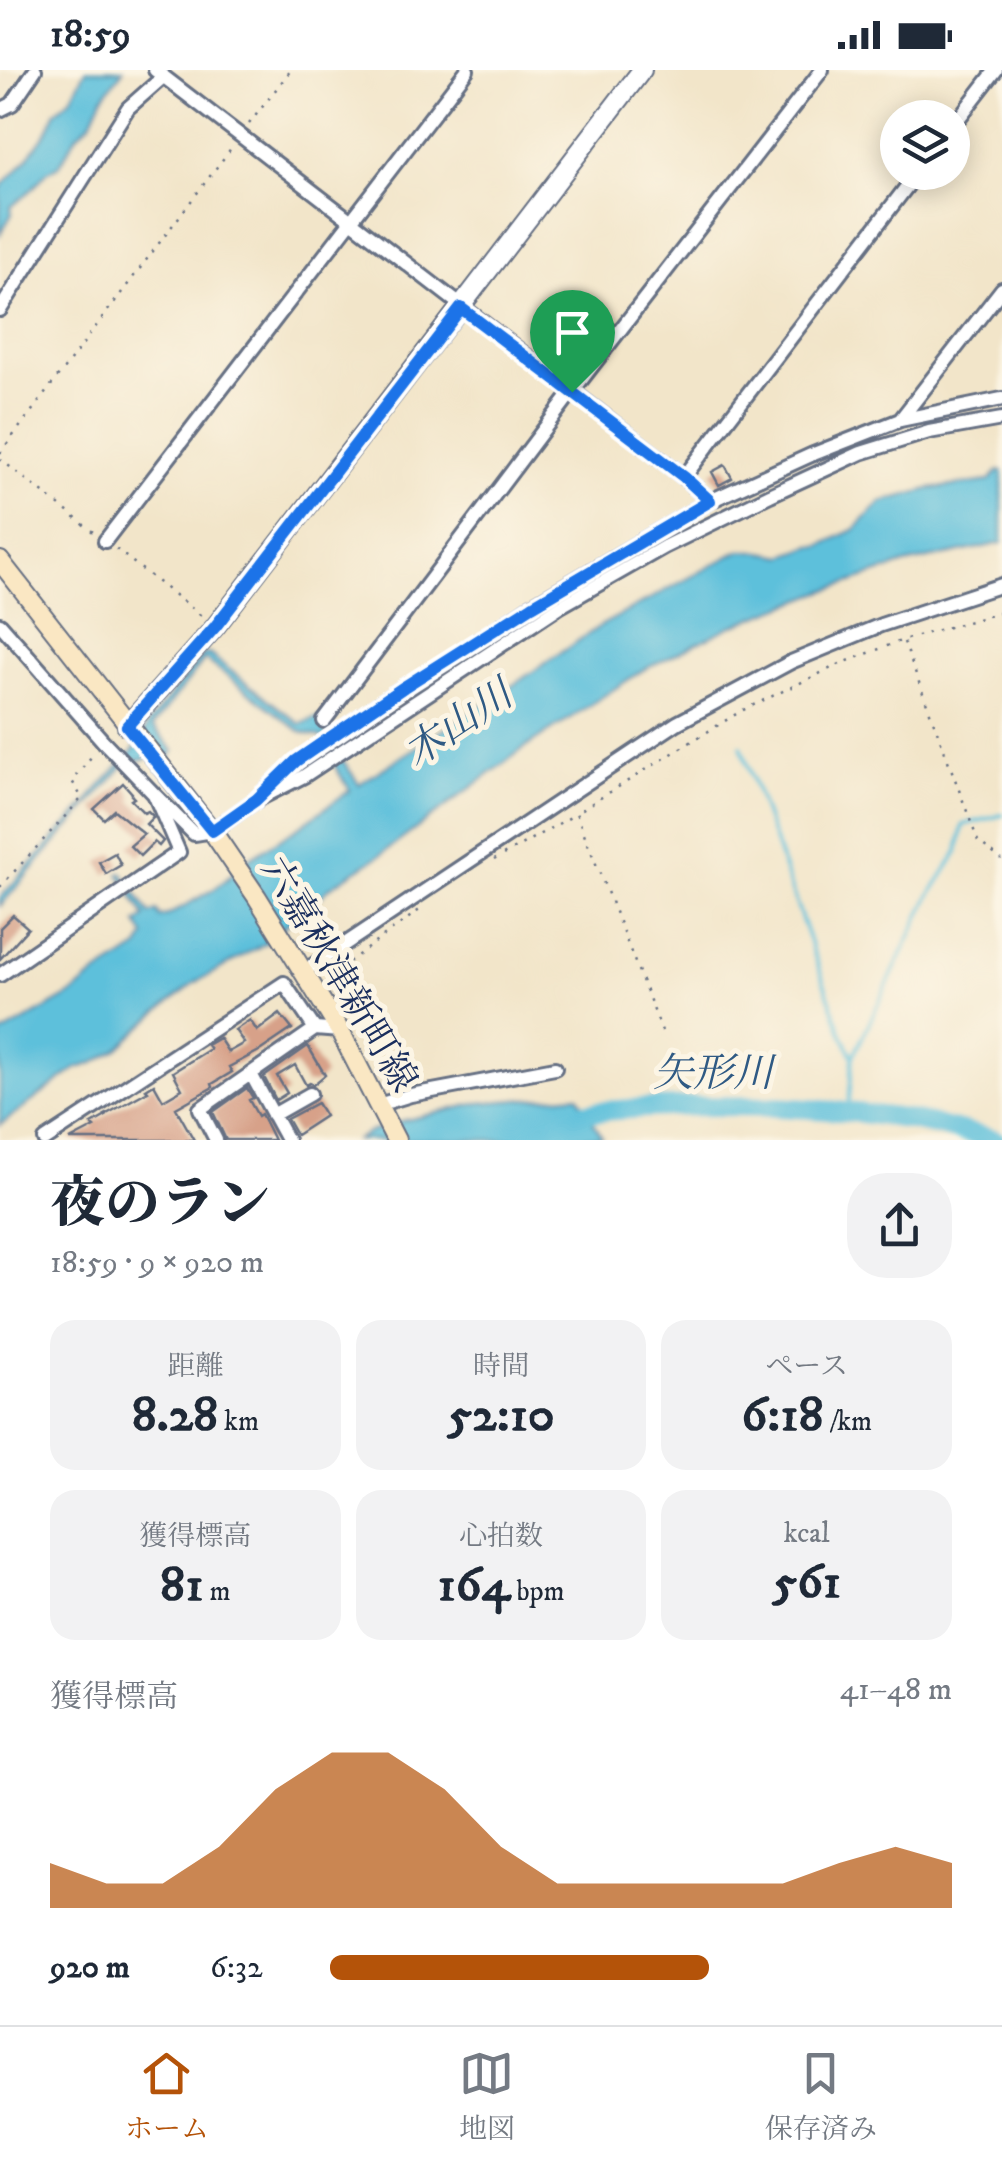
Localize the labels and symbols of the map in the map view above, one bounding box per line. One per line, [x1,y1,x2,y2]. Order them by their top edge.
pin [530,290,615,393]
water label: 木山川 [395,668,526,779]
street label: 六嘉秋津新町線 [249,849,427,1101]
water label: 矢形川 [653,1050,777,1100]

